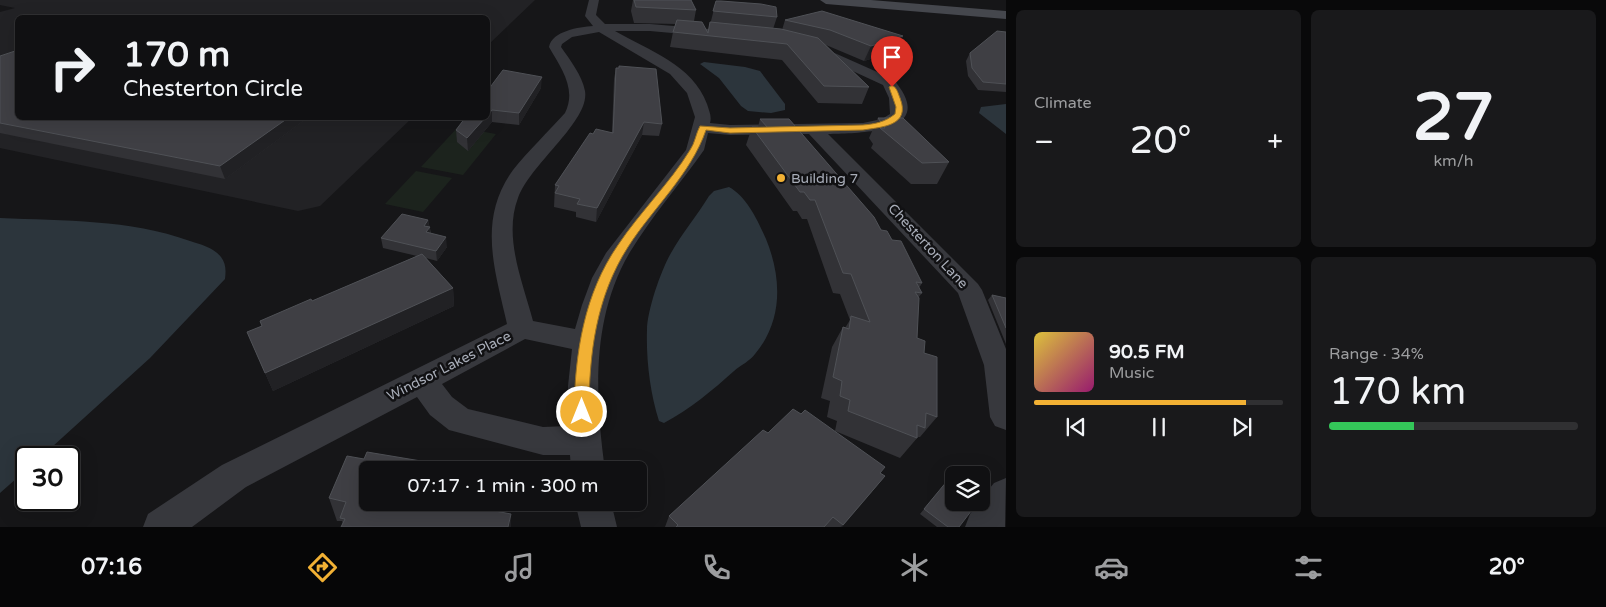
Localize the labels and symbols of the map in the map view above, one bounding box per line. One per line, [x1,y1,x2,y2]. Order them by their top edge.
pin [871,36,913,87]
place label: Building 7 [791,170,858,187]
marker: Building 7 [775,172,787,184]
street label: Chesterton Lane [884,200,972,292]
street label: Windsor Lakes Place [384,327,514,405]
position arrow [555,385,607,437]
speed limit sign: 30 [15,446,80,511]

